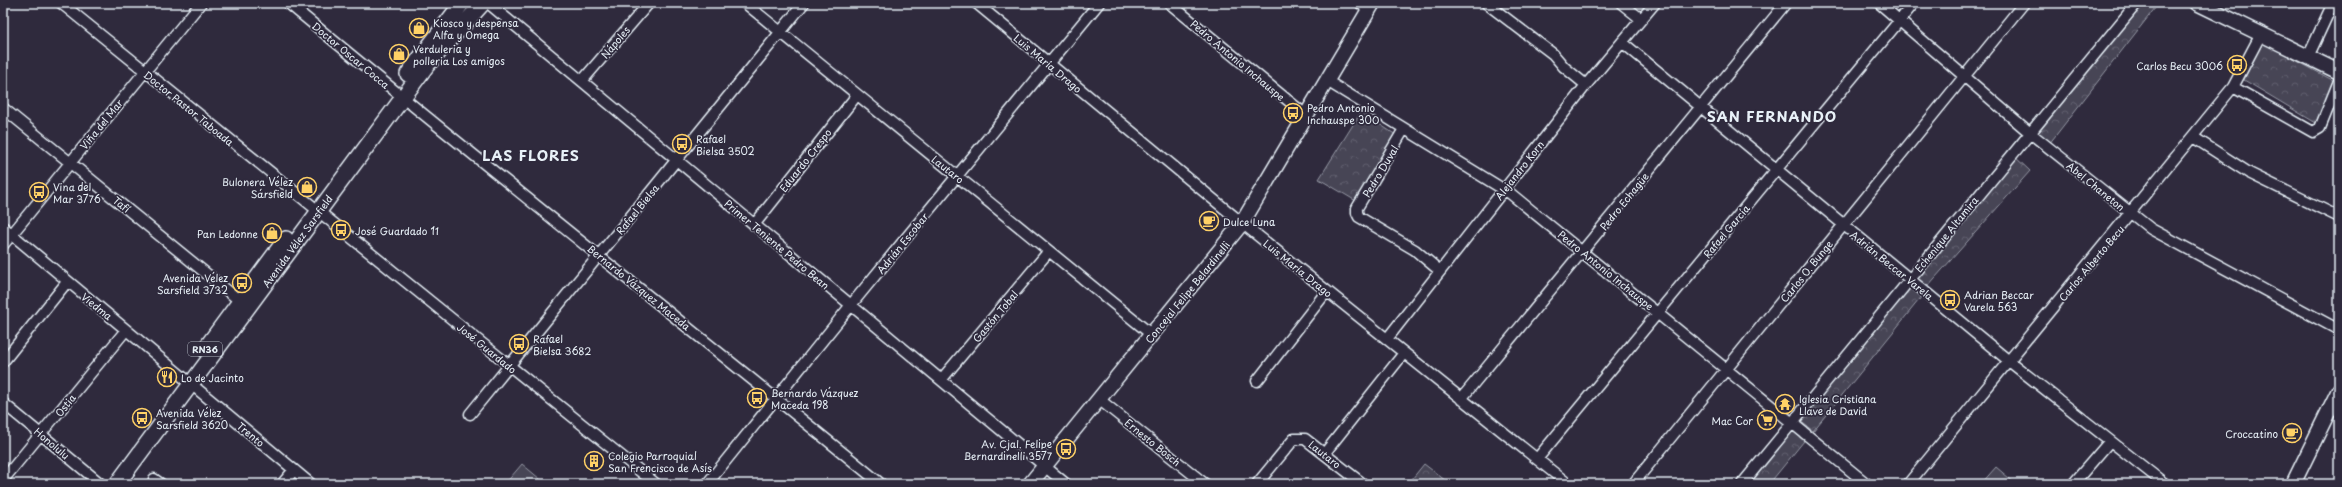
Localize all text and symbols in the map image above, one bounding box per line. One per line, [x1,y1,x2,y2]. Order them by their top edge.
place label: Kiosco y despensa Alfa y Omega [433,15,519,42]
street label: Pedro Antonio Inchauspe [1188,16,1288,104]
shop icon: Kiosco y despensa Alfa y Omega [408,17,430,39]
street label: Doctor Oscar Cocca [309,18,394,92]
street label: Nápoles [597,22,633,61]
street label: Luis María Drago [1011,30,1085,96]
place label: Verduleria y polleria Los amigos [413,41,505,68]
shop icon: Verduleria y polleria Los amigos [388,43,410,65]
bus stop icon: Carlos Becu 3006 [2226,54,2248,76]
place label: Carlos Becu 3006 [2136,58,2223,73]
street label: Doctor Pastor Taboada [141,67,238,150]
street label: Viña del Mar [76,95,126,152]
place label: Pedro Antonio Inchauspe 300 [1307,100,1379,127]
bus stop icon: Pedro Antonio Inchauspe 300 [1282,102,1304,124]
district label: SAN FERNANDO [1707,106,1837,127]
street label: Eduardo Crespo [776,125,835,195]
place label: Rafael Bielsa 3502 [696,131,755,158]
bus stop icon: Rafael Bielsa 3502 [671,133,693,155]
street label: Alejandro Korn [1491,137,1547,203]
street label: Pedro Duval [1359,142,1402,200]
district label: LAS FLORES [482,145,580,166]
street label: Lautaro [929,151,968,187]
street label: Abel Chaneton [2064,158,2128,214]
street label: Pedro Echagüe [1596,169,1652,233]
place label: Bulonera Vélez Sársfield [222,174,293,201]
shop icon: Bulonera Vélez Sársfield [296,176,318,198]
place label: Vina del Mar 3776 [53,179,101,206]
street label: Rafael Bielsa [612,180,663,237]
bus stop icon: Vina del Mar 3776 [28,181,50,203]
street label: Tafí [110,192,134,216]
street label: Avenida Vélez Sarsfield [258,192,336,290]
street label: Echenique Altamira [1911,192,1982,275]
street label: Primer Teniente Pedro Bean [721,196,833,292]
street label: Rafael García [1699,201,1753,261]
street label: Adrián Escobar [873,209,932,277]
cafe icon: Dulce Luna [1198,210,1220,232]
place label: Dulce Luna [1223,214,1276,229]
bus stop icon: José Guardado 11 [330,219,352,241]
shop icon: Pan Ledonne [261,222,283,244]
street label: Carlos Alberto Becu [2055,222,2127,304]
place label: José Guardado 11 [355,223,439,238]
place label: Pan Ledonne [197,226,259,241]
street label: Pedro Antonio Inchauspe [1555,227,1657,313]
street label: Adrián Beccar Varela [1847,227,1937,304]
street label: Luis María Drago [1260,236,1336,301]
street label: Carlos O. Bunge [1776,236,1836,305]
street label: Concejal Felipe Belardinelli [1141,238,1233,346]
street label: Bernardo Vázquez Maceda [584,241,694,334]
place label: Avenida Vélez Sarsfield 3732 [157,270,228,297]
bus stop icon: Avenida Vélez Sarsfield 3732 [231,272,253,294]
street label: Gastón Tobal [969,287,1021,345]
place label: Adrian Beccar Varela 563 [1964,287,2034,314]
street label: Viedma [78,289,116,324]
bus stop icon: Adrian Beccar Varela 563 [1939,289,1961,311]
street label: José Guardado [454,319,520,377]
place label: Rafael Bielsa 3682 [533,331,591,358]
bus stop icon: Rafael Bielsa 3682 [508,333,530,355]
road number: RN36 [188,342,222,356]
restaurant icon: Lo de Jacinto [156,366,178,388]
place label: Lo de Jacinto [181,370,244,385]
place label: Bernardo Vázquez Maceda 198 [771,385,859,412]
bus stop icon: Bernardo Vázquez Maceda 198 [746,387,768,409]
street label: Ostia [51,390,79,420]
place label: Iglesia Cristiana Llave de David [1799,391,1877,418]
temple icon: Iglesia Cristiana Llave de David [1774,393,1796,415]
place label: Avenida Vélez Sarsfield 3620 [156,405,228,432]
bus stop icon: Avenida Vélez Sarsfield 3620 [131,407,153,429]
supermarket icon: Mac Cor [1756,409,1778,431]
place label: Mac Cor [1712,413,1753,428]
street label: Ernesto Bosch [1122,415,1184,469]
street label: Trento [234,418,268,450]
cafe icon: Croccatino [2281,422,2303,444]
street label: Honolulu [31,424,73,462]
place label: Croccatino [2225,426,2278,441]
place label: Av. Cjal. Felipe Bernardinelli 3577 [964,436,1053,463]
street label: Lautaro [1306,437,1345,472]
bus stop icon: Av. Cjal. Felipe Bernardinelli 3577 [1055,438,1077,460]
place label: Colegio Parroquial San Frencisco de Asís [608,448,712,475]
building icon: Colegio Parroquial San Frencisco de Asís [583,450,605,472]

